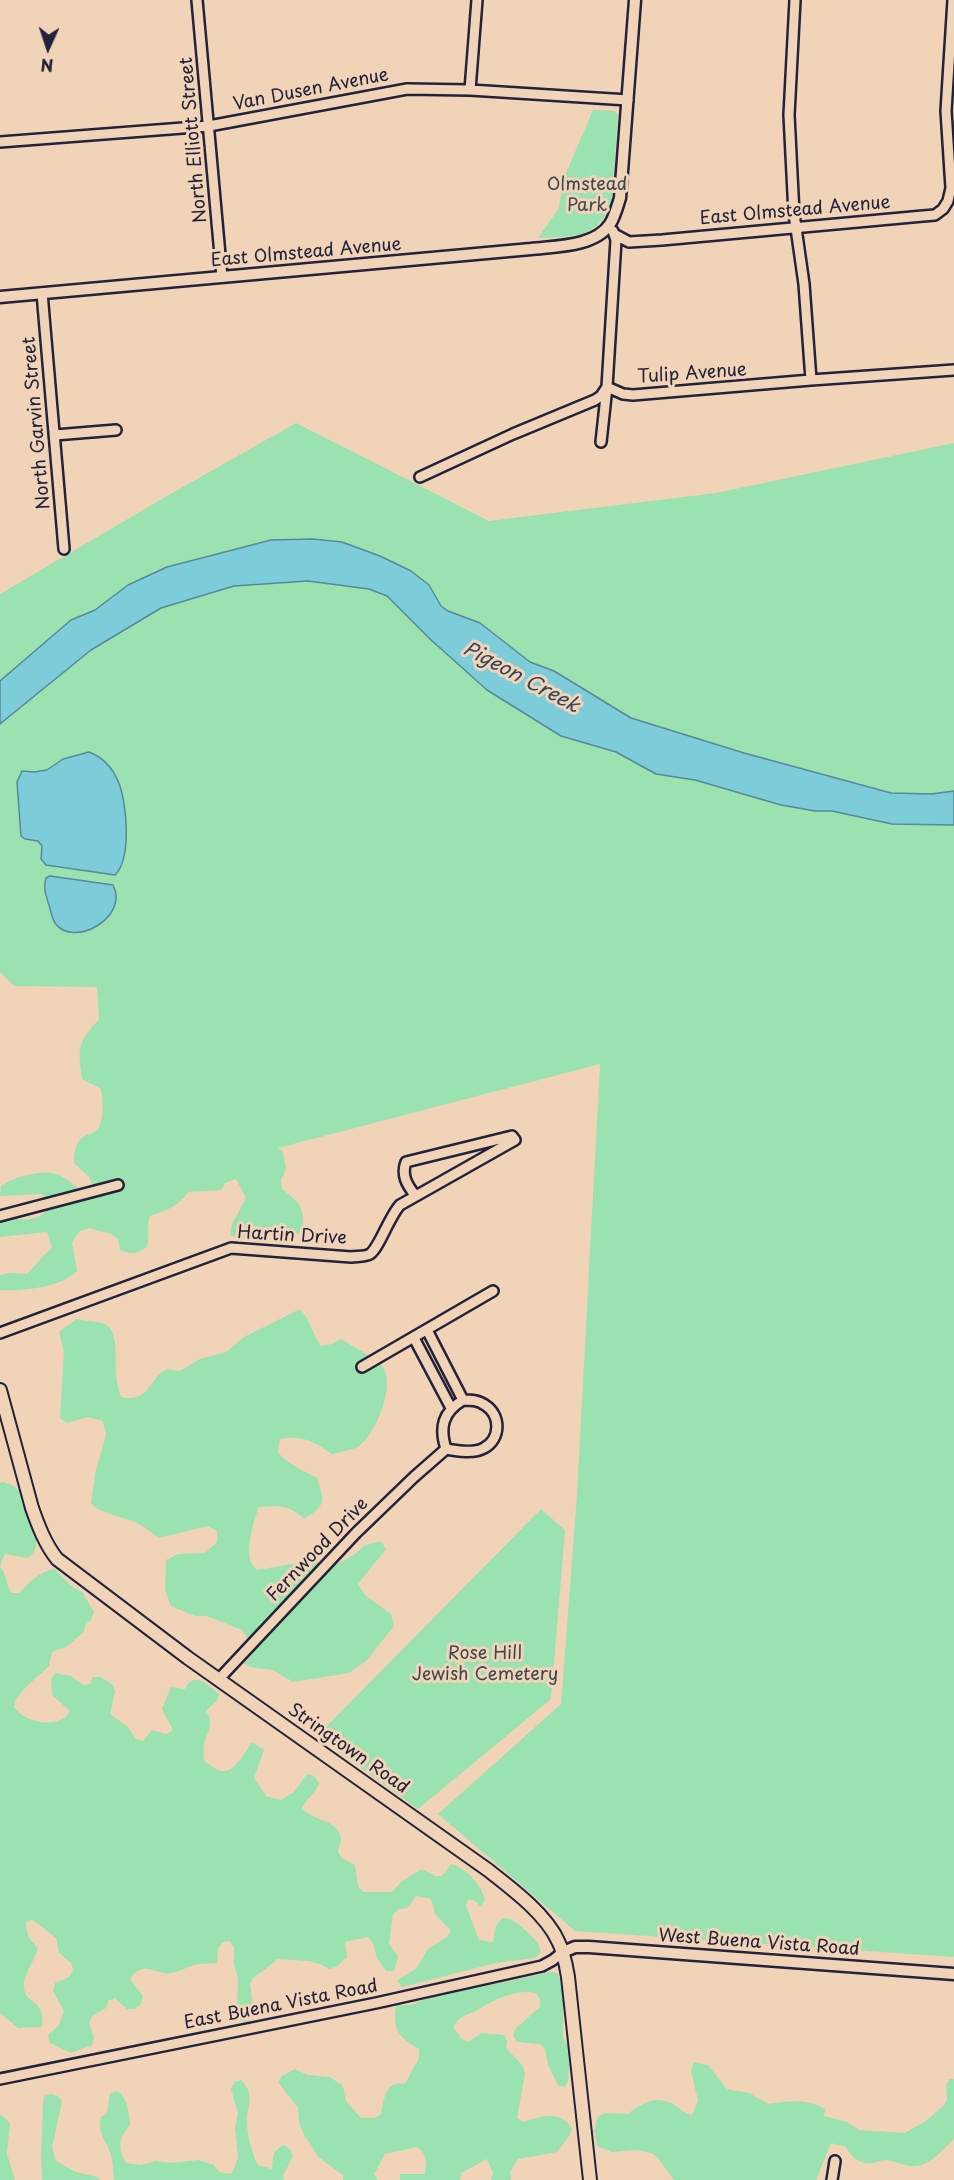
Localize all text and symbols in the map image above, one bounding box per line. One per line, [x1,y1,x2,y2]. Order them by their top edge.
north arrow [18,18,78,78]
text: N [40,54,54,78]
street label: North Elliott Street [176,56,212,224]
street label: Van Dusen Avenue [231,64,391,116]
park label: Olmstead Park [547,174,627,216]
street label: East Olmstead Avenue [699,192,891,230]
street label: East Olmstead Avenue [210,234,402,272]
street label: North Garvin Street [19,336,55,510]
street label: Tulip Avenue [637,359,747,389]
water label: Pigeon Creek [459,637,583,719]
street label: Hartin Drive [237,1222,347,1250]
street label: Fernwood Drive [263,1494,373,1606]
park label: Rose Hill Jewish Cemetery [412,1643,558,1686]
street label: Stringtown Road [283,1699,413,1799]
street label: West Buena Vista Road [658,1925,860,1961]
street label: East Buena Vista Road [182,1976,380,2034]

